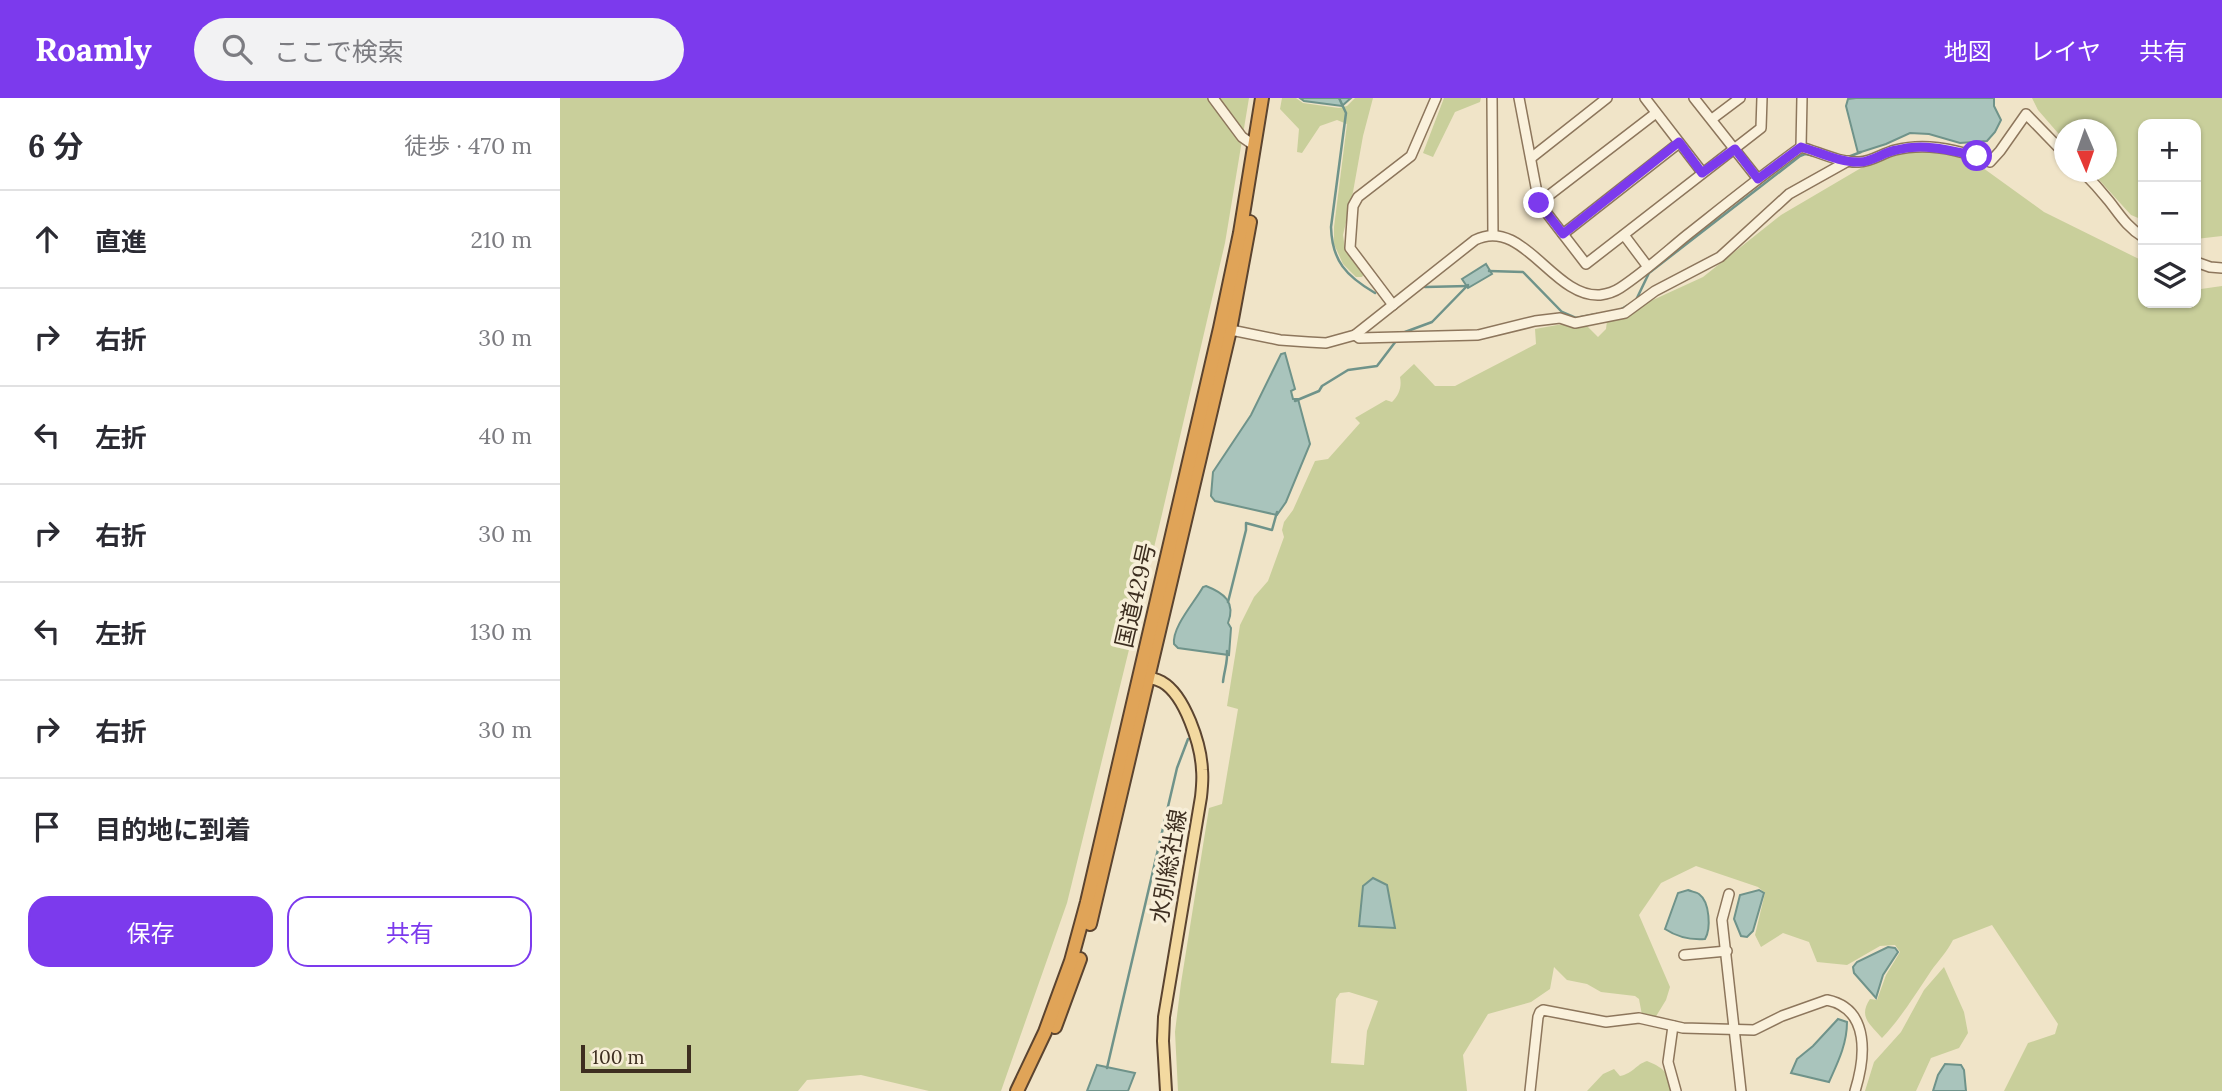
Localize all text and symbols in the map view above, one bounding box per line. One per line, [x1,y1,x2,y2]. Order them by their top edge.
search box [194,18,684,81]
text: Roamly [35,28,152,70]
icon: search [218,30,256,68]
text: ここで検索 [274,35,404,68]
text: 地図 [1944,36,1992,67]
text: レイヤ [2030,36,2101,67]
text: 共有 [2139,36,2187,67]
north arrow [2054,119,2117,182]
map controls [2138,119,2201,308]
button: + [2138,119,2201,182]
text: 6 分 [28,127,83,165]
text: 徒歩 · 470 m [404,131,532,160]
route start [1961,140,1992,171]
button: − [2138,182,2201,245]
route end [1523,187,1554,218]
icon: ahead [28,220,66,258]
text: 直進 [95,225,147,258]
text: 210 m [470,225,532,254]
button: layers [2138,245,2201,308]
icon: right [28,318,66,356]
text: 右折 [95,323,147,356]
text: 30 m [478,323,532,352]
icon: left [28,416,66,454]
text: 左折 [95,421,147,454]
text: 40 m [479,421,532,450]
icon: right [28,514,66,552]
text: 右折 [95,519,147,552]
text: 30 m [478,519,532,548]
street label: 国道429号 [1109,540,1161,650]
icon: left [28,612,66,650]
text: 左折 [95,617,147,650]
text: 130 m [470,617,532,646]
icon: right [28,710,66,748]
text: 右折 [95,715,147,748]
text: 30 m [478,715,532,744]
street label: 水別総社線 [1144,807,1192,925]
icon: arrive [28,808,66,846]
text: 目的地に到着 [95,813,251,846]
button: 保存 [28,896,273,967]
button: 共有 [287,896,532,967]
scale bar [581,1042,691,1074]
text: 100 m [592,1045,645,1069]

